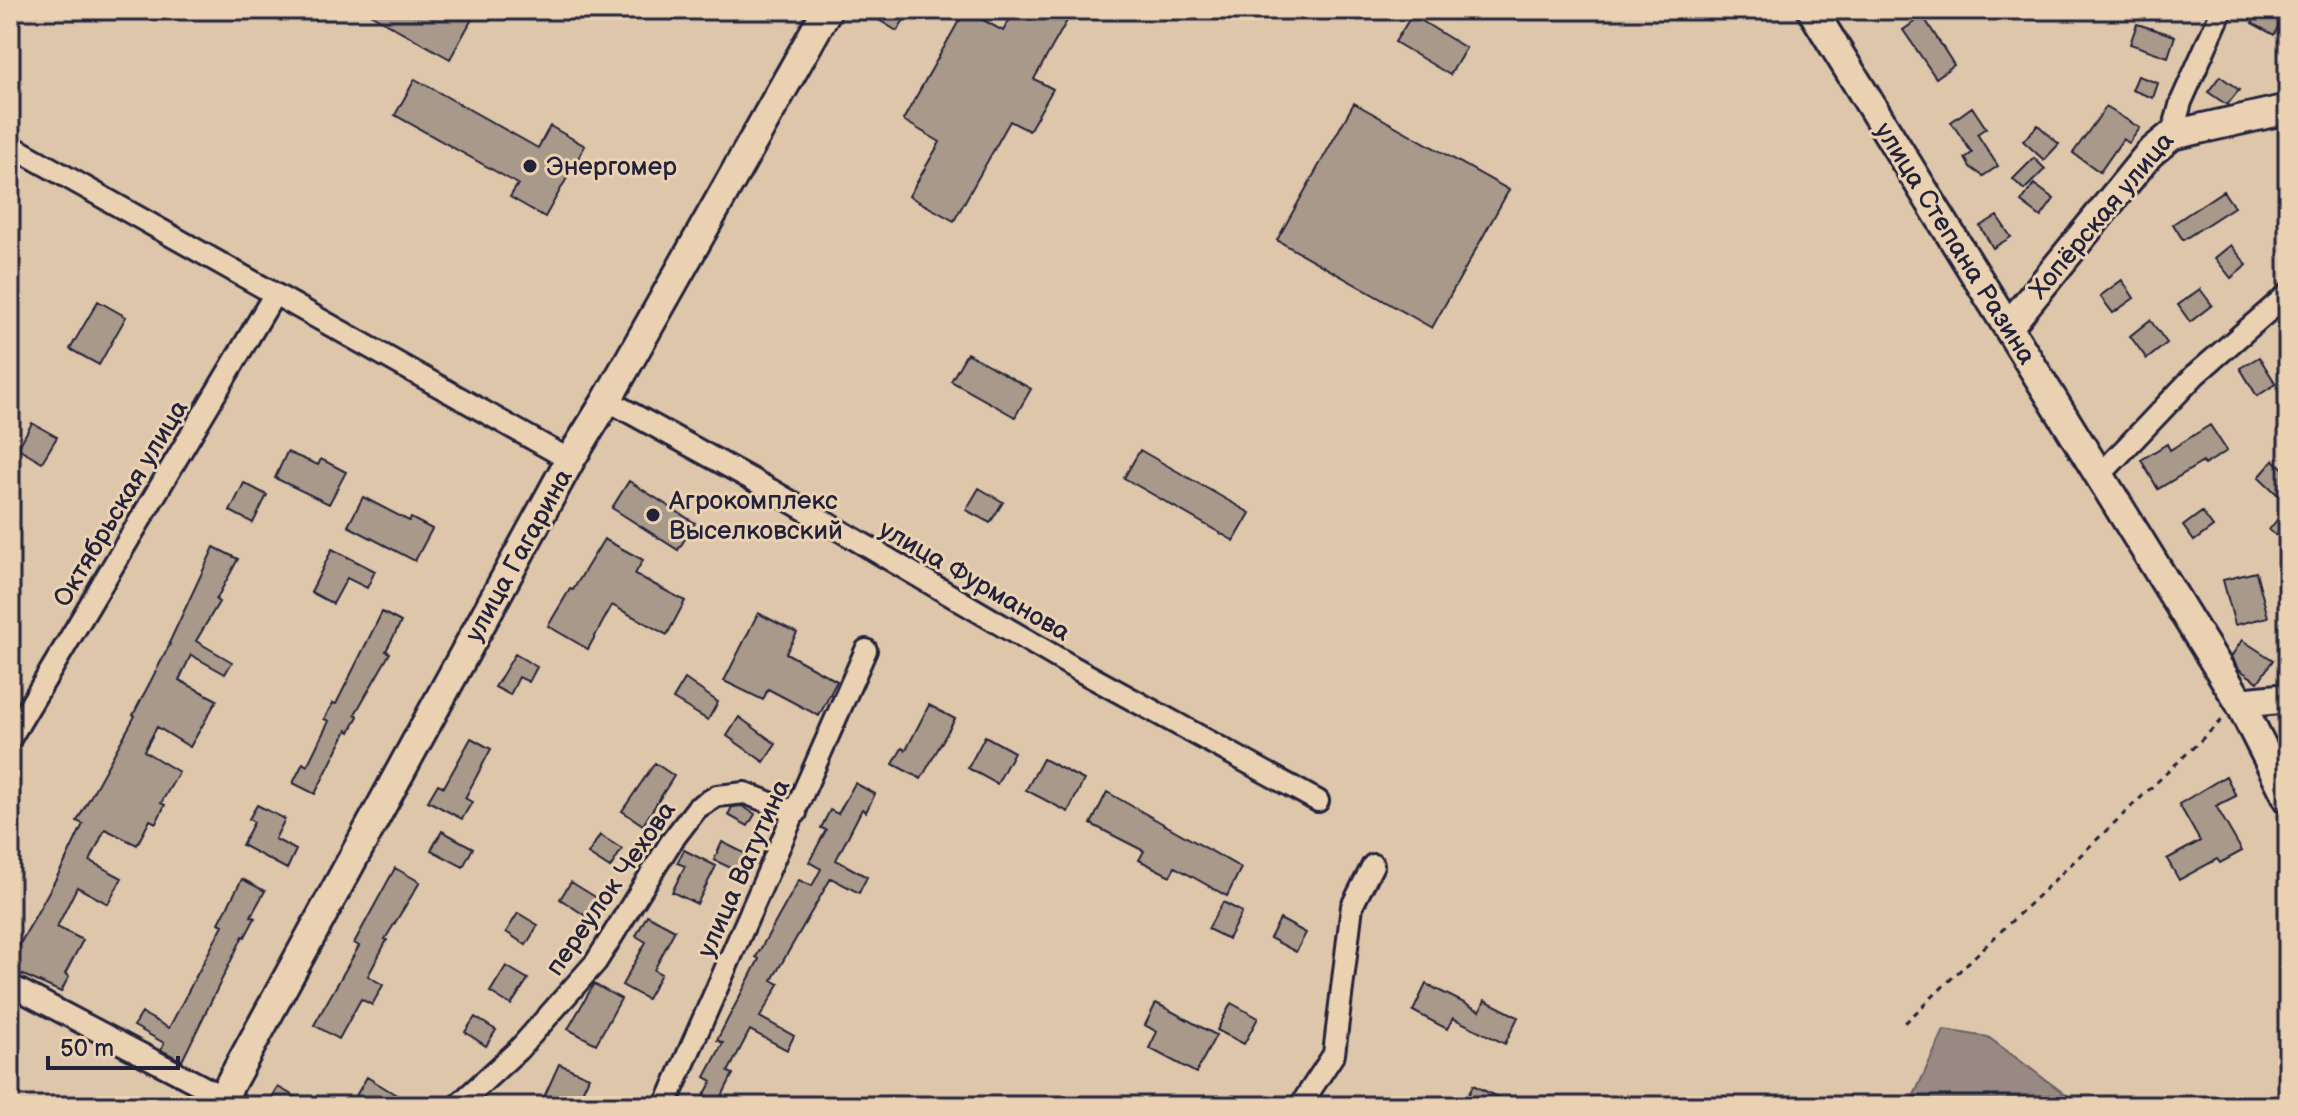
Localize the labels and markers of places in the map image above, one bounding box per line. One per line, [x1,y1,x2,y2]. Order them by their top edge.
place label: Энергомер [546,152,677,183]
marker: Энергомер [521,157,539,175]
place label: Агрокомплекс Выселковский [668,486,843,547]
marker: Агрокомплекс Выселковский [644,506,662,524]

